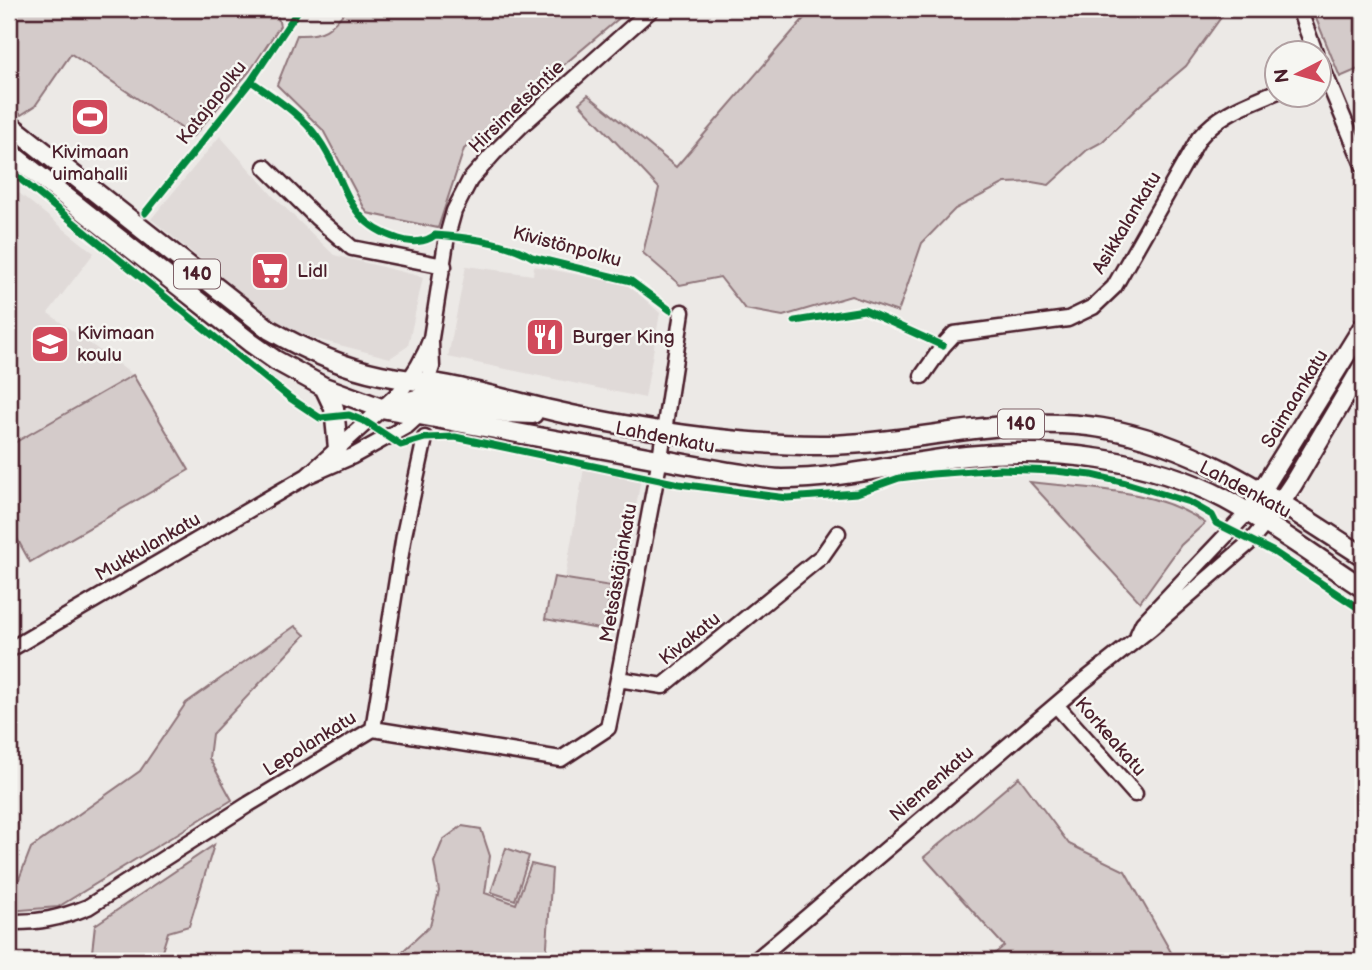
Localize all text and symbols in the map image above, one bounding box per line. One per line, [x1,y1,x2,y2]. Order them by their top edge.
north arrow [1264,38,1334,108]
street label: Hirsimetsäntie [464,56,570,158]
street label: Katajapolku [172,57,252,149]
text: N [1270,67,1295,84]
sports icon: Kivimaan uimahalli [69,96,111,138]
place label: Kivimaan uimahalli [51,141,129,186]
street label: Asikkalankatu [1087,168,1167,278]
street label: Kivistönpolku [510,221,624,273]
supermarket icon: Lidl [249,250,291,292]
road number: 140 [174,260,220,288]
place label: Lidl [297,260,328,283]
restaurant icon: Burger King [524,316,566,358]
place label: Kivimaan koulu [77,322,155,367]
school or university icon: Kivimaan koulu [29,323,71,365]
place label: Burger King [572,326,675,349]
street label: Saimaankatu [1257,346,1333,452]
road number: 140 [998,410,1044,438]
street label: Lahdenkatu [613,417,717,459]
street label: Lahdenkatu [1195,456,1295,524]
street label: Metsästäjänkatu [595,502,643,644]
street label: Mukkulankatu [91,508,205,586]
street label: Kivakatu [655,607,725,671]
street label: Korkeakatu [1070,693,1150,781]
street label: Lepolankatu [259,706,361,782]
street label: Niemenkatu [885,741,979,827]

